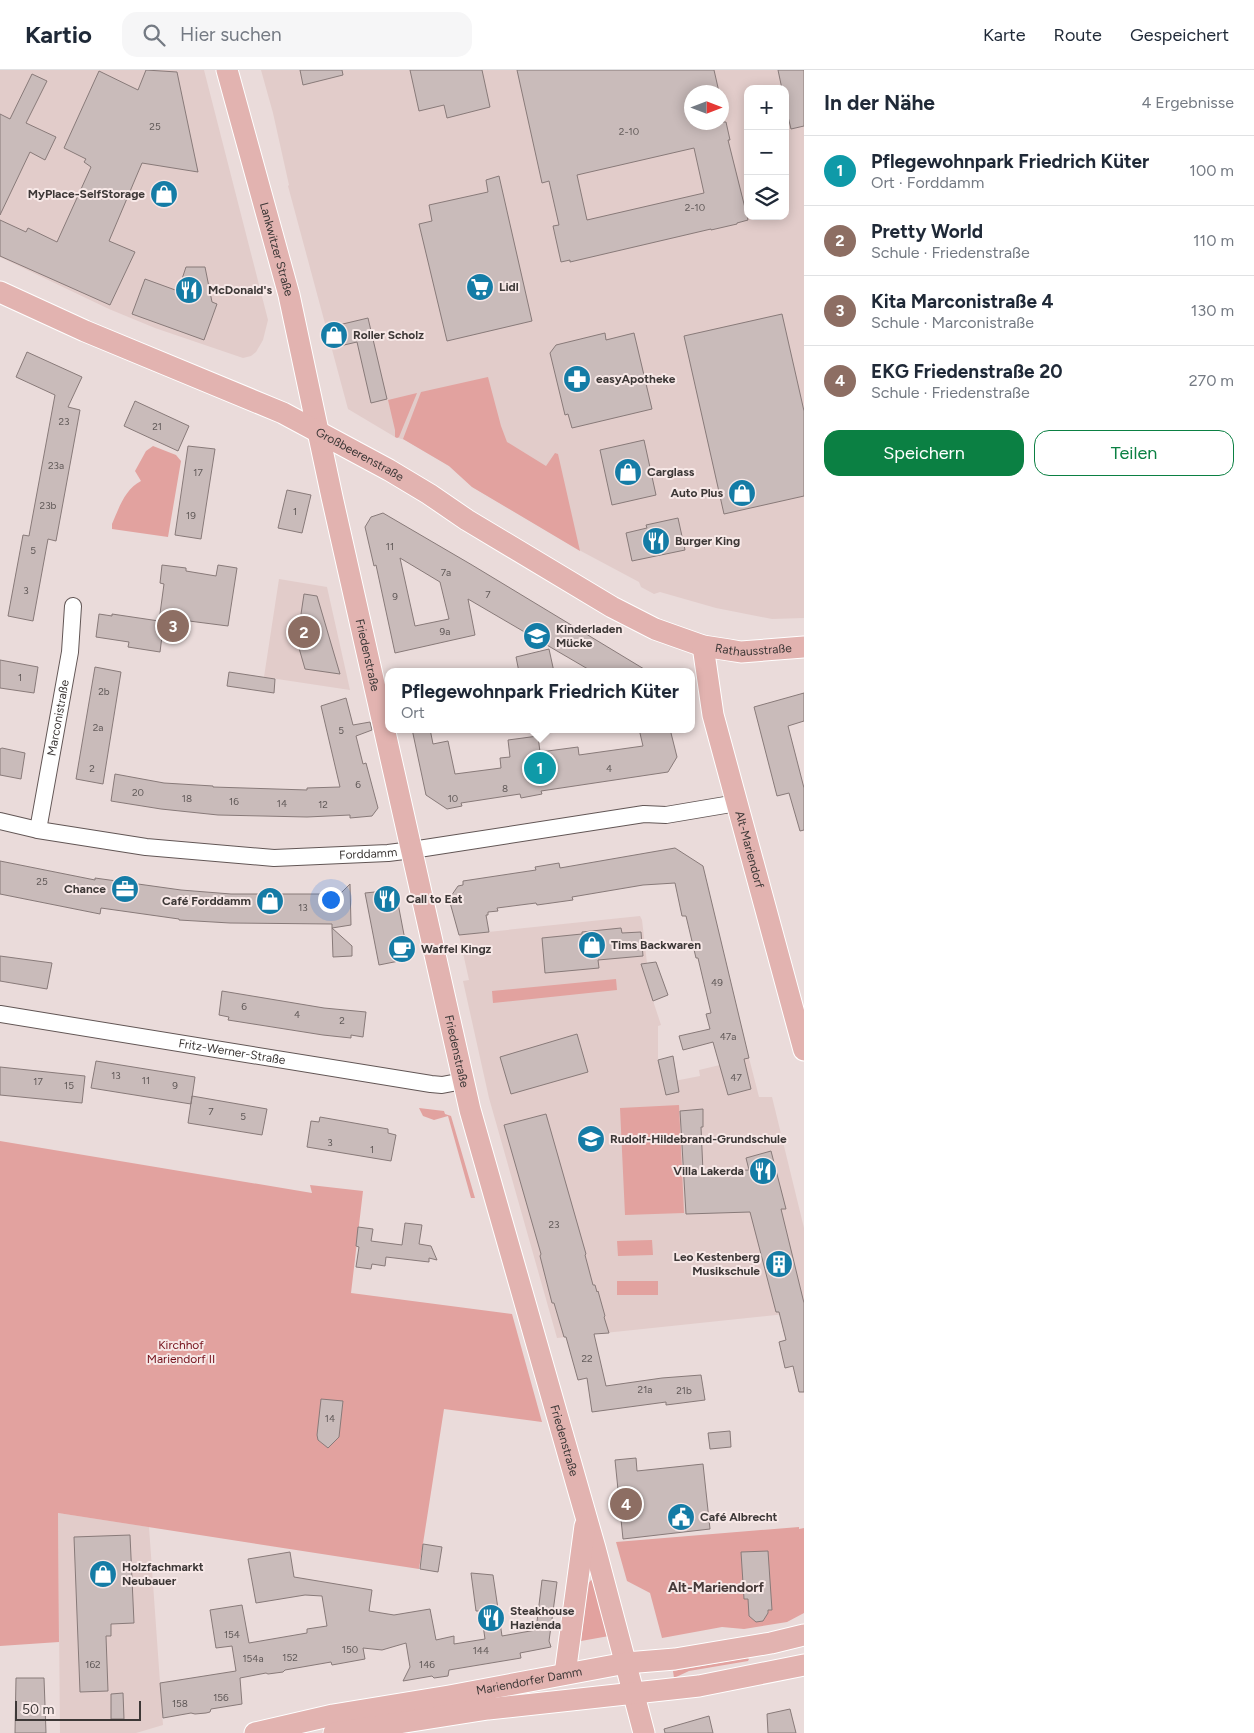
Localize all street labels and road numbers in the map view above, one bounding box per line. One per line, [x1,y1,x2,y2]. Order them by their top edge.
street label: Lankwitzer Straße [257,201,296,298]
street label: Großbeerenstraße [313,425,407,484]
street label: Friedenstraße [353,618,383,693]
street label: Rathausstraße [714,641,793,659]
street label: Marconistraße [44,678,72,757]
street label: Alt-Mariendorf [732,809,767,890]
street label: Forddamm [339,845,398,862]
street label: Friedenstraße [442,1014,472,1089]
street label: Fritz-Werner-Straße [177,1036,287,1067]
street label: Friedenstraße [547,1403,581,1478]
street label: Mariendorfer Damm [475,1664,583,1698]

